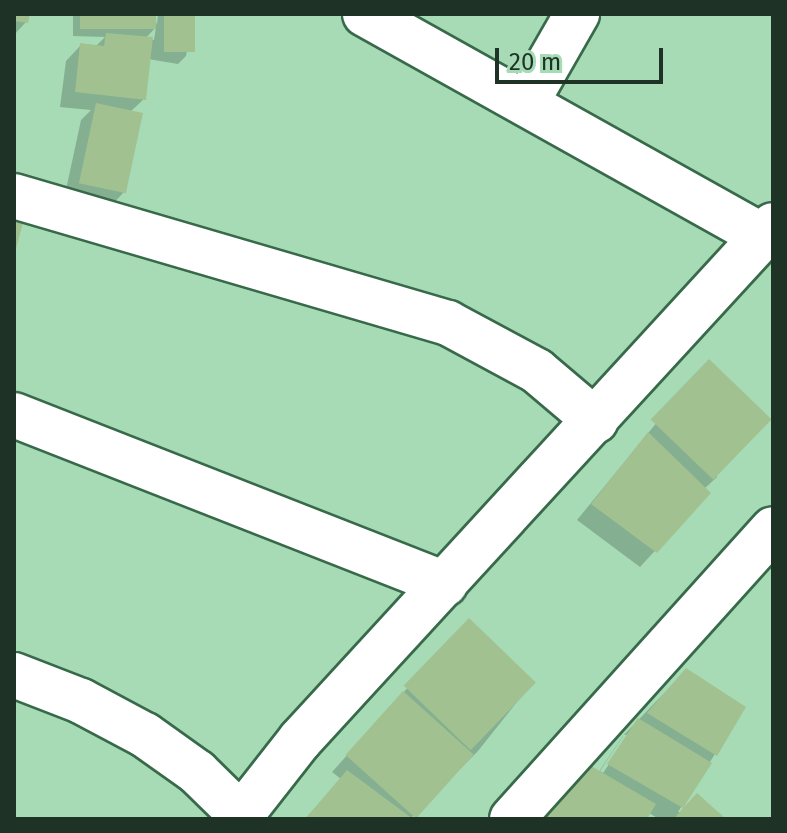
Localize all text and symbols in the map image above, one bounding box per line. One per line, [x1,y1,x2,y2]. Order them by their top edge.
scale bar [499,32,667,82]
text: 20 m [509,48,561,76]

